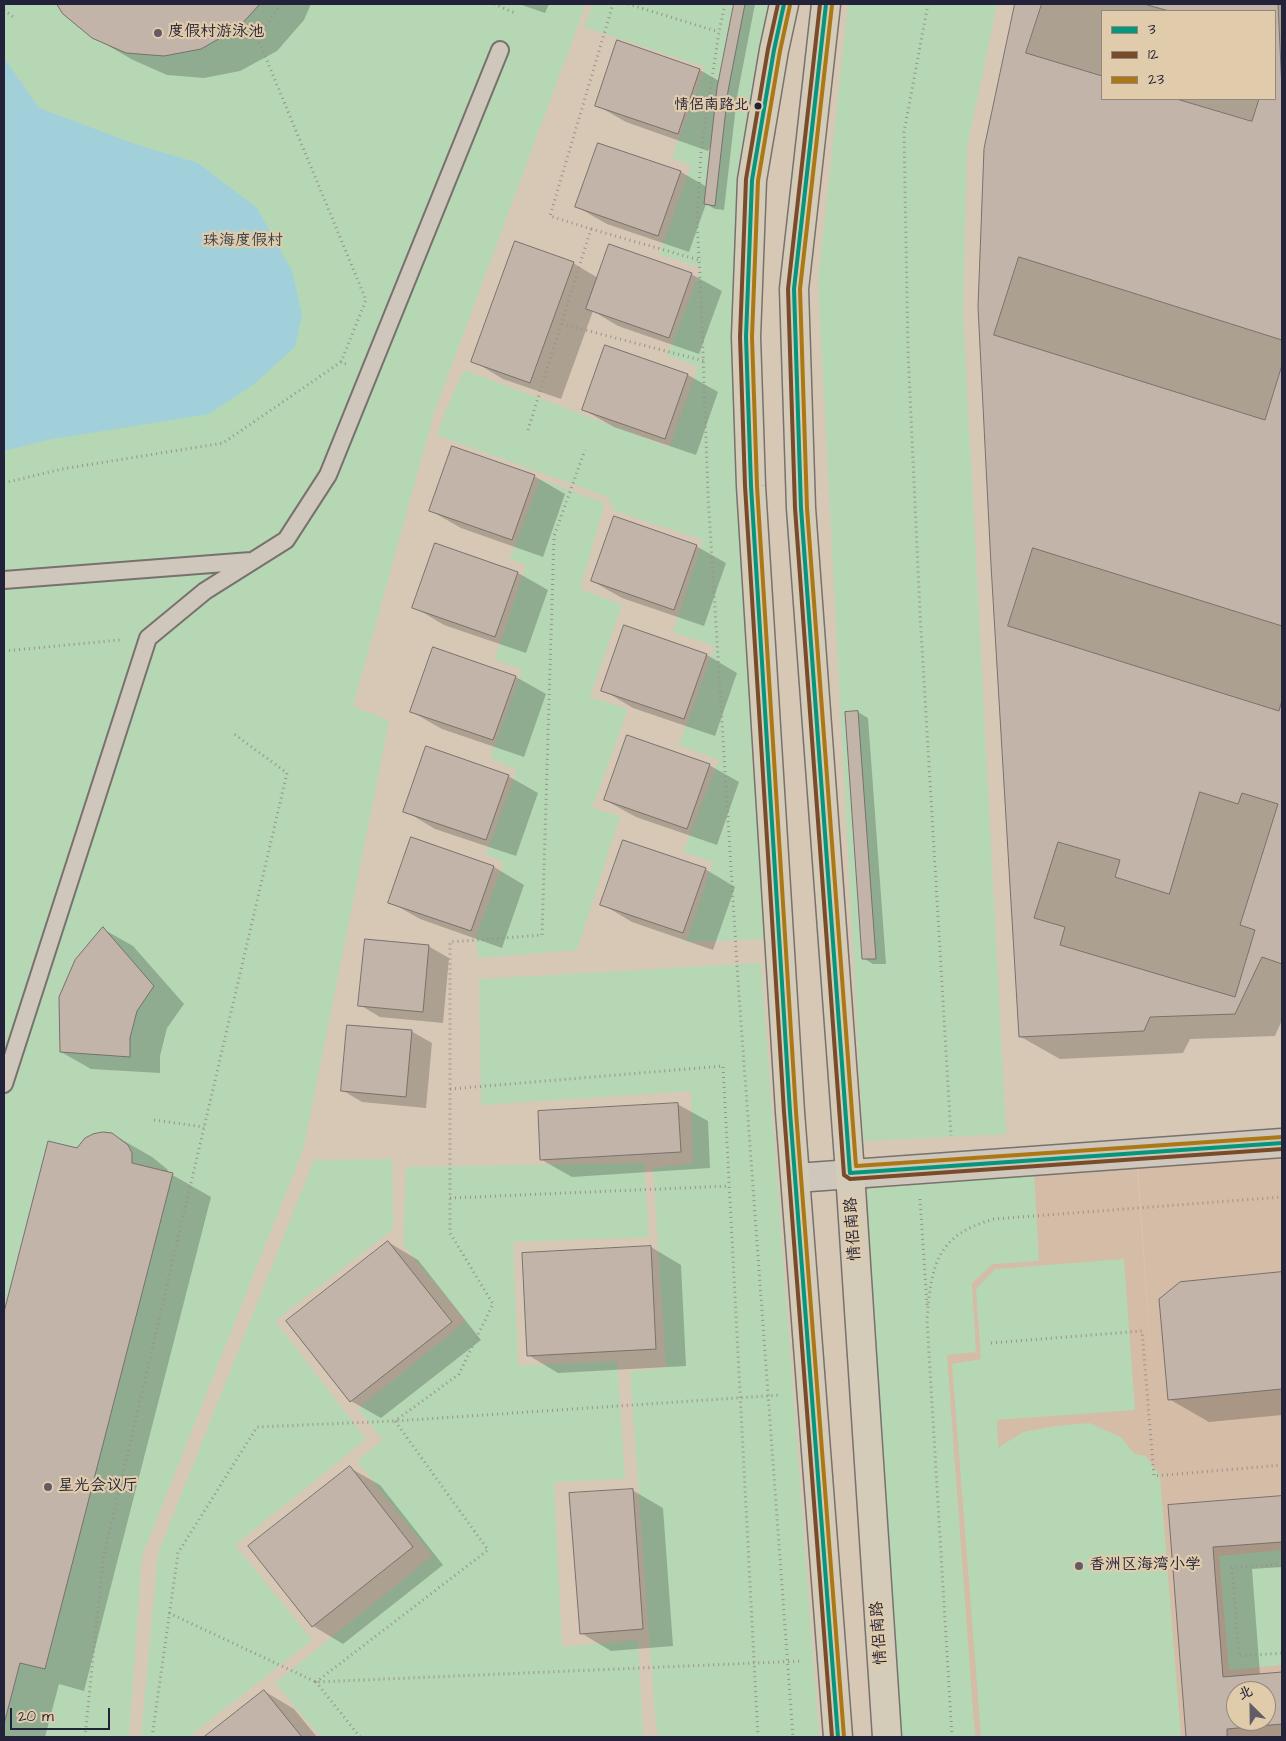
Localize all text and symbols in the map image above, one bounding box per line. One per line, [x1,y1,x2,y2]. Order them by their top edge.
legend [1101,10,1276,100]
text: 3 [1148,19,1156,40]
place label: 度假村游泳池 [168,23,264,43]
marker: 度假村游泳池 [152,27,164,39]
text: 12 [1148,44,1159,65]
text: 23 [1148,69,1164,90]
place label: 情侣南路北 [674,97,749,115]
marker: 情侣南路北 [753,101,763,111]
park label: 珠海度假村 [203,232,283,252]
street label: 情侣南路 [842,1196,866,1262]
place label: 星光会议厅 [58,1477,138,1497]
marker: 星光会议厅 [42,1481,54,1493]
place label: 香洲区海湾小学 [1089,1556,1201,1576]
marker: 香洲区海湾小学 [1073,1560,1085,1572]
street label: 情侣南路 [868,1600,892,1666]
north arrow [1226,1681,1276,1731]
text: 北 [1235,1681,1256,1705]
scale bar [12,1698,112,1730]
text: 20 m [18,1706,54,1727]

